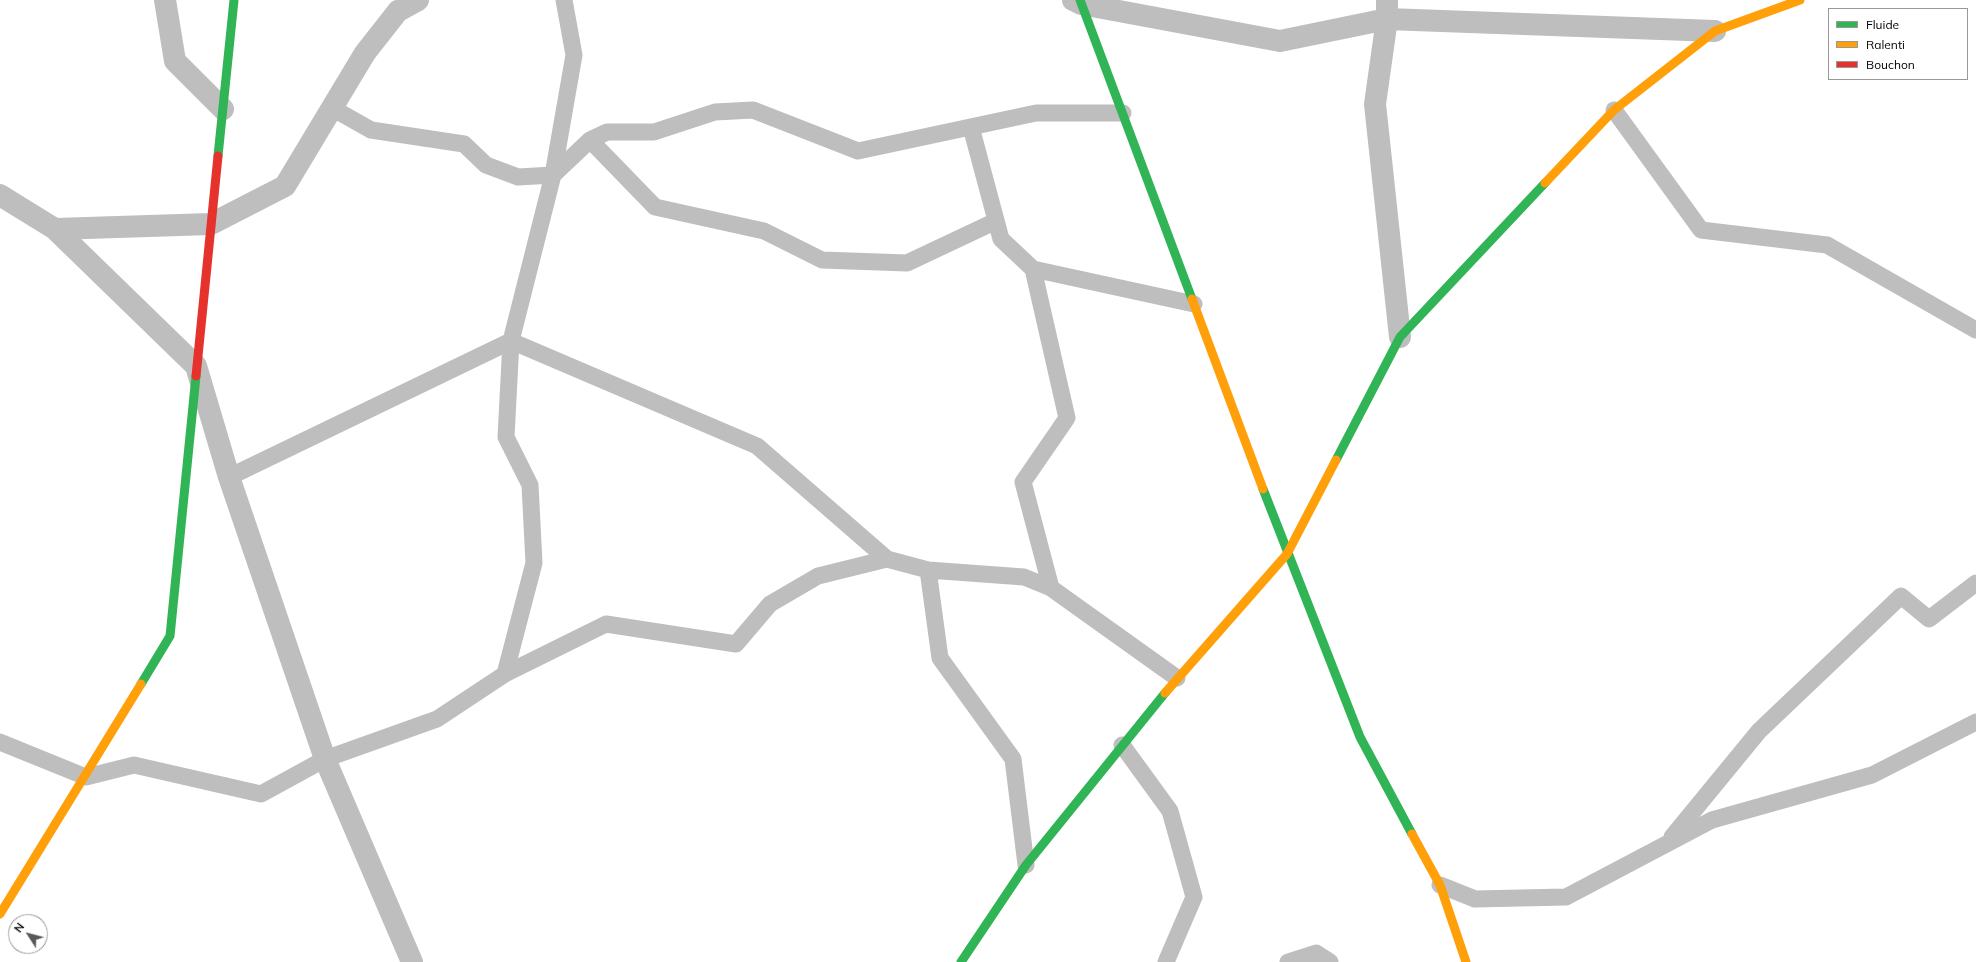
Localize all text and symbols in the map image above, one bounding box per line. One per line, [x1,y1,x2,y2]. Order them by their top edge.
legend [1828,8,1968,80]
text: Fluide [1866,17,1899,32]
text: Ralenti [1866,37,1905,52]
text: Bouchon [1866,57,1915,72]
north arrow [8,914,48,954]
text: N [11,920,27,935]

